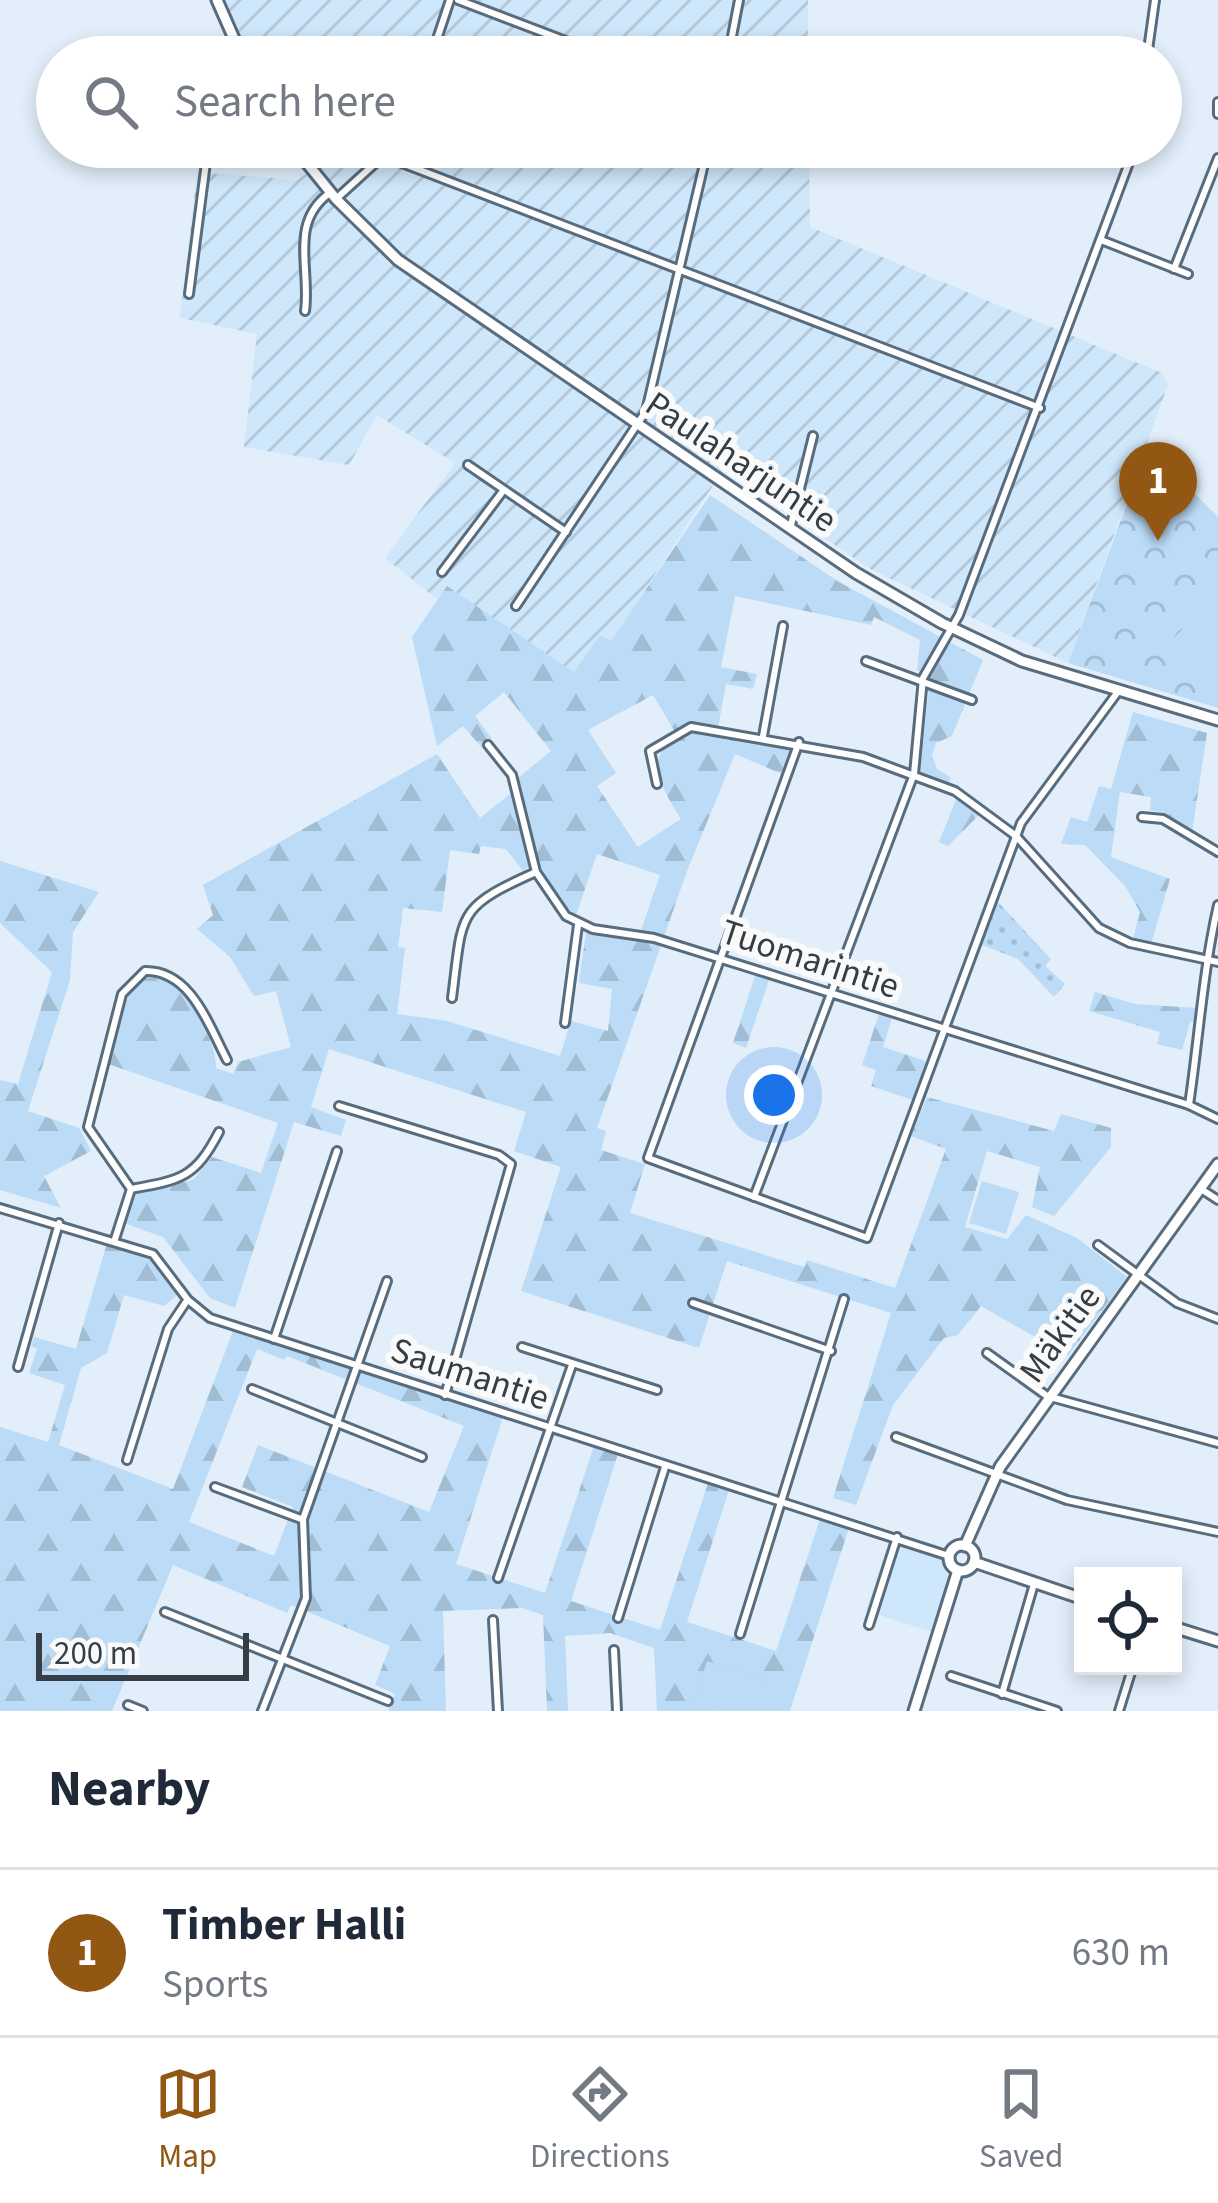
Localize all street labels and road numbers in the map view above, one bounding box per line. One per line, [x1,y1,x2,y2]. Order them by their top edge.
street label: Paulaharjuntie [635,379,847,545]
street label: Tuomarintie [714,906,906,1012]
street label: Mäkitie [1007,1275,1113,1393]
street label: Saumantie [384,1324,556,1424]

